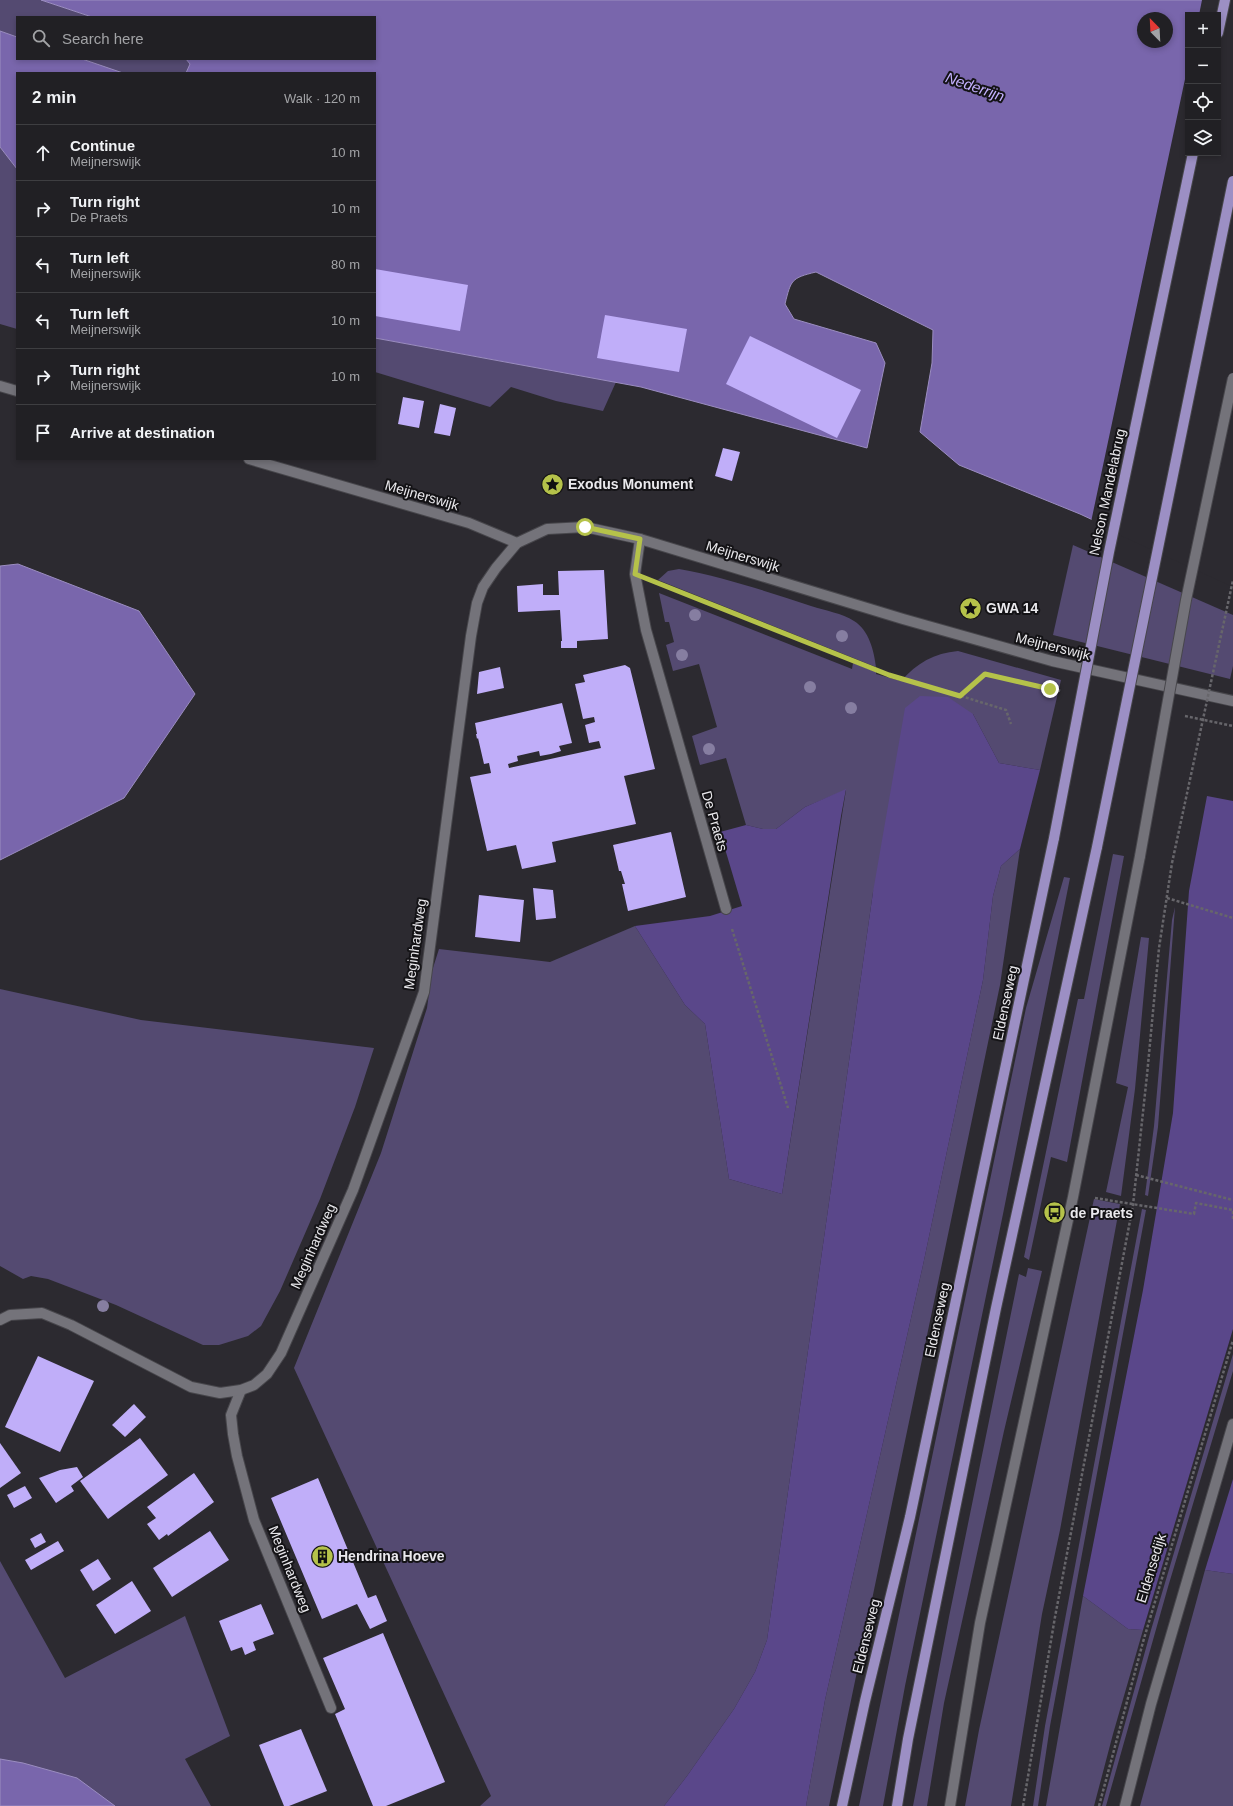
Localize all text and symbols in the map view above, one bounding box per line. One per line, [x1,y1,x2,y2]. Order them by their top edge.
north arrow [1137,12,1173,48]
map controls [1185,12,1221,156]
button: + [1185,12,1221,48]
search box [16,16,376,60]
icon: search [30,27,52,49]
text: Search here [62,30,144,47]
button: − [1185,48,1221,84]
water label: Nederrijn [944,69,1007,104]
button: locate [1185,84,1221,120]
text: 2 min [32,88,76,107]
text: Walk · 120 m [284,91,360,106]
button: layers [1185,120,1221,156]
text: Continue [70,137,135,154]
icon: ahead [32,142,54,164]
text: 10 m [331,145,360,160]
text: Meijnerswijk [70,154,141,169]
text: Turn right [70,193,140,210]
icon: right [32,198,54,220]
text: 10 m [331,201,360,216]
text: De Praets [70,210,128,225]
text: Turn left [70,249,129,266]
icon: left [32,254,54,276]
text: 80 m [331,257,360,272]
text: Meijnerswijk [70,266,141,281]
text: Turn left [70,305,129,322]
icon: left [32,310,54,332]
text: 10 m [331,313,360,328]
text: Meijnerswijk [70,322,141,337]
text: Turn right [70,361,140,378]
icon: right [32,366,54,388]
text: 10 m [331,369,360,384]
text: Meijnerswijk [70,378,141,393]
icon: arrive [32,422,54,444]
text: Arrive at destination [70,424,215,441]
street label: Nelson Mandelabrug [1086,427,1128,557]
place icon: Exodus Monument [539,471,565,497]
place label: Exodus Monument [568,476,694,492]
street label: Meijnerswijk [383,477,462,513]
route start [576,518,594,536]
street label: Meijnerswijk [704,537,783,575]
place icon: GWA 14 [957,595,983,621]
place label: GWA 14 [986,600,1039,616]
street label: Meijnerswijk [1014,629,1093,663]
route end [1041,680,1059,698]
street label: De Praets [699,789,731,853]
street label: Meginhardweg [401,897,429,991]
street label: Eldenseweg [989,964,1021,1042]
bus stop icon: de Praets [1042,1200,1068,1226]
street label: Meginhardweg [287,1201,339,1291]
place label: de Praets [1070,1205,1133,1221]
street label: Eldenseweg [921,1281,953,1359]
street label: Meginhardweg [265,1523,315,1615]
street label: Eldensedijk [1133,1530,1169,1605]
building icon: Hendrina Hoeve [310,1543,336,1569]
place label: Hendrina Hoeve [338,1548,445,1564]
street label: Eldenseweg [849,1597,883,1675]

